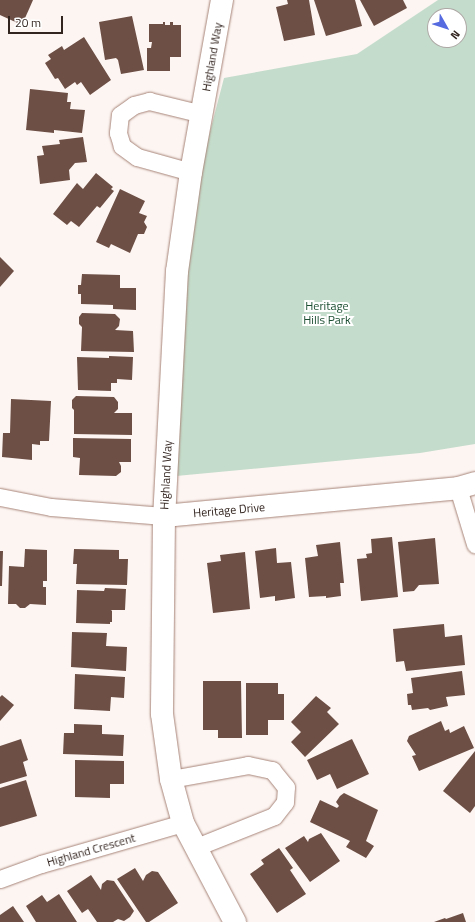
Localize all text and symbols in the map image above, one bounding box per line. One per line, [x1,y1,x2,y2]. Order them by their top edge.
scale bar [10,8,65,34]
north arrow [427,8,467,48]
text: 20 m [15,13,41,32]
street label: Highland Way [199,21,225,93]
text: N [447,27,464,43]
park label: Heritage Hills Park [303,299,351,327]
street label: Highland Way [157,440,175,510]
street label: Heritage Drive [192,500,266,520]
street label: Highland Crescent [45,830,137,870]

